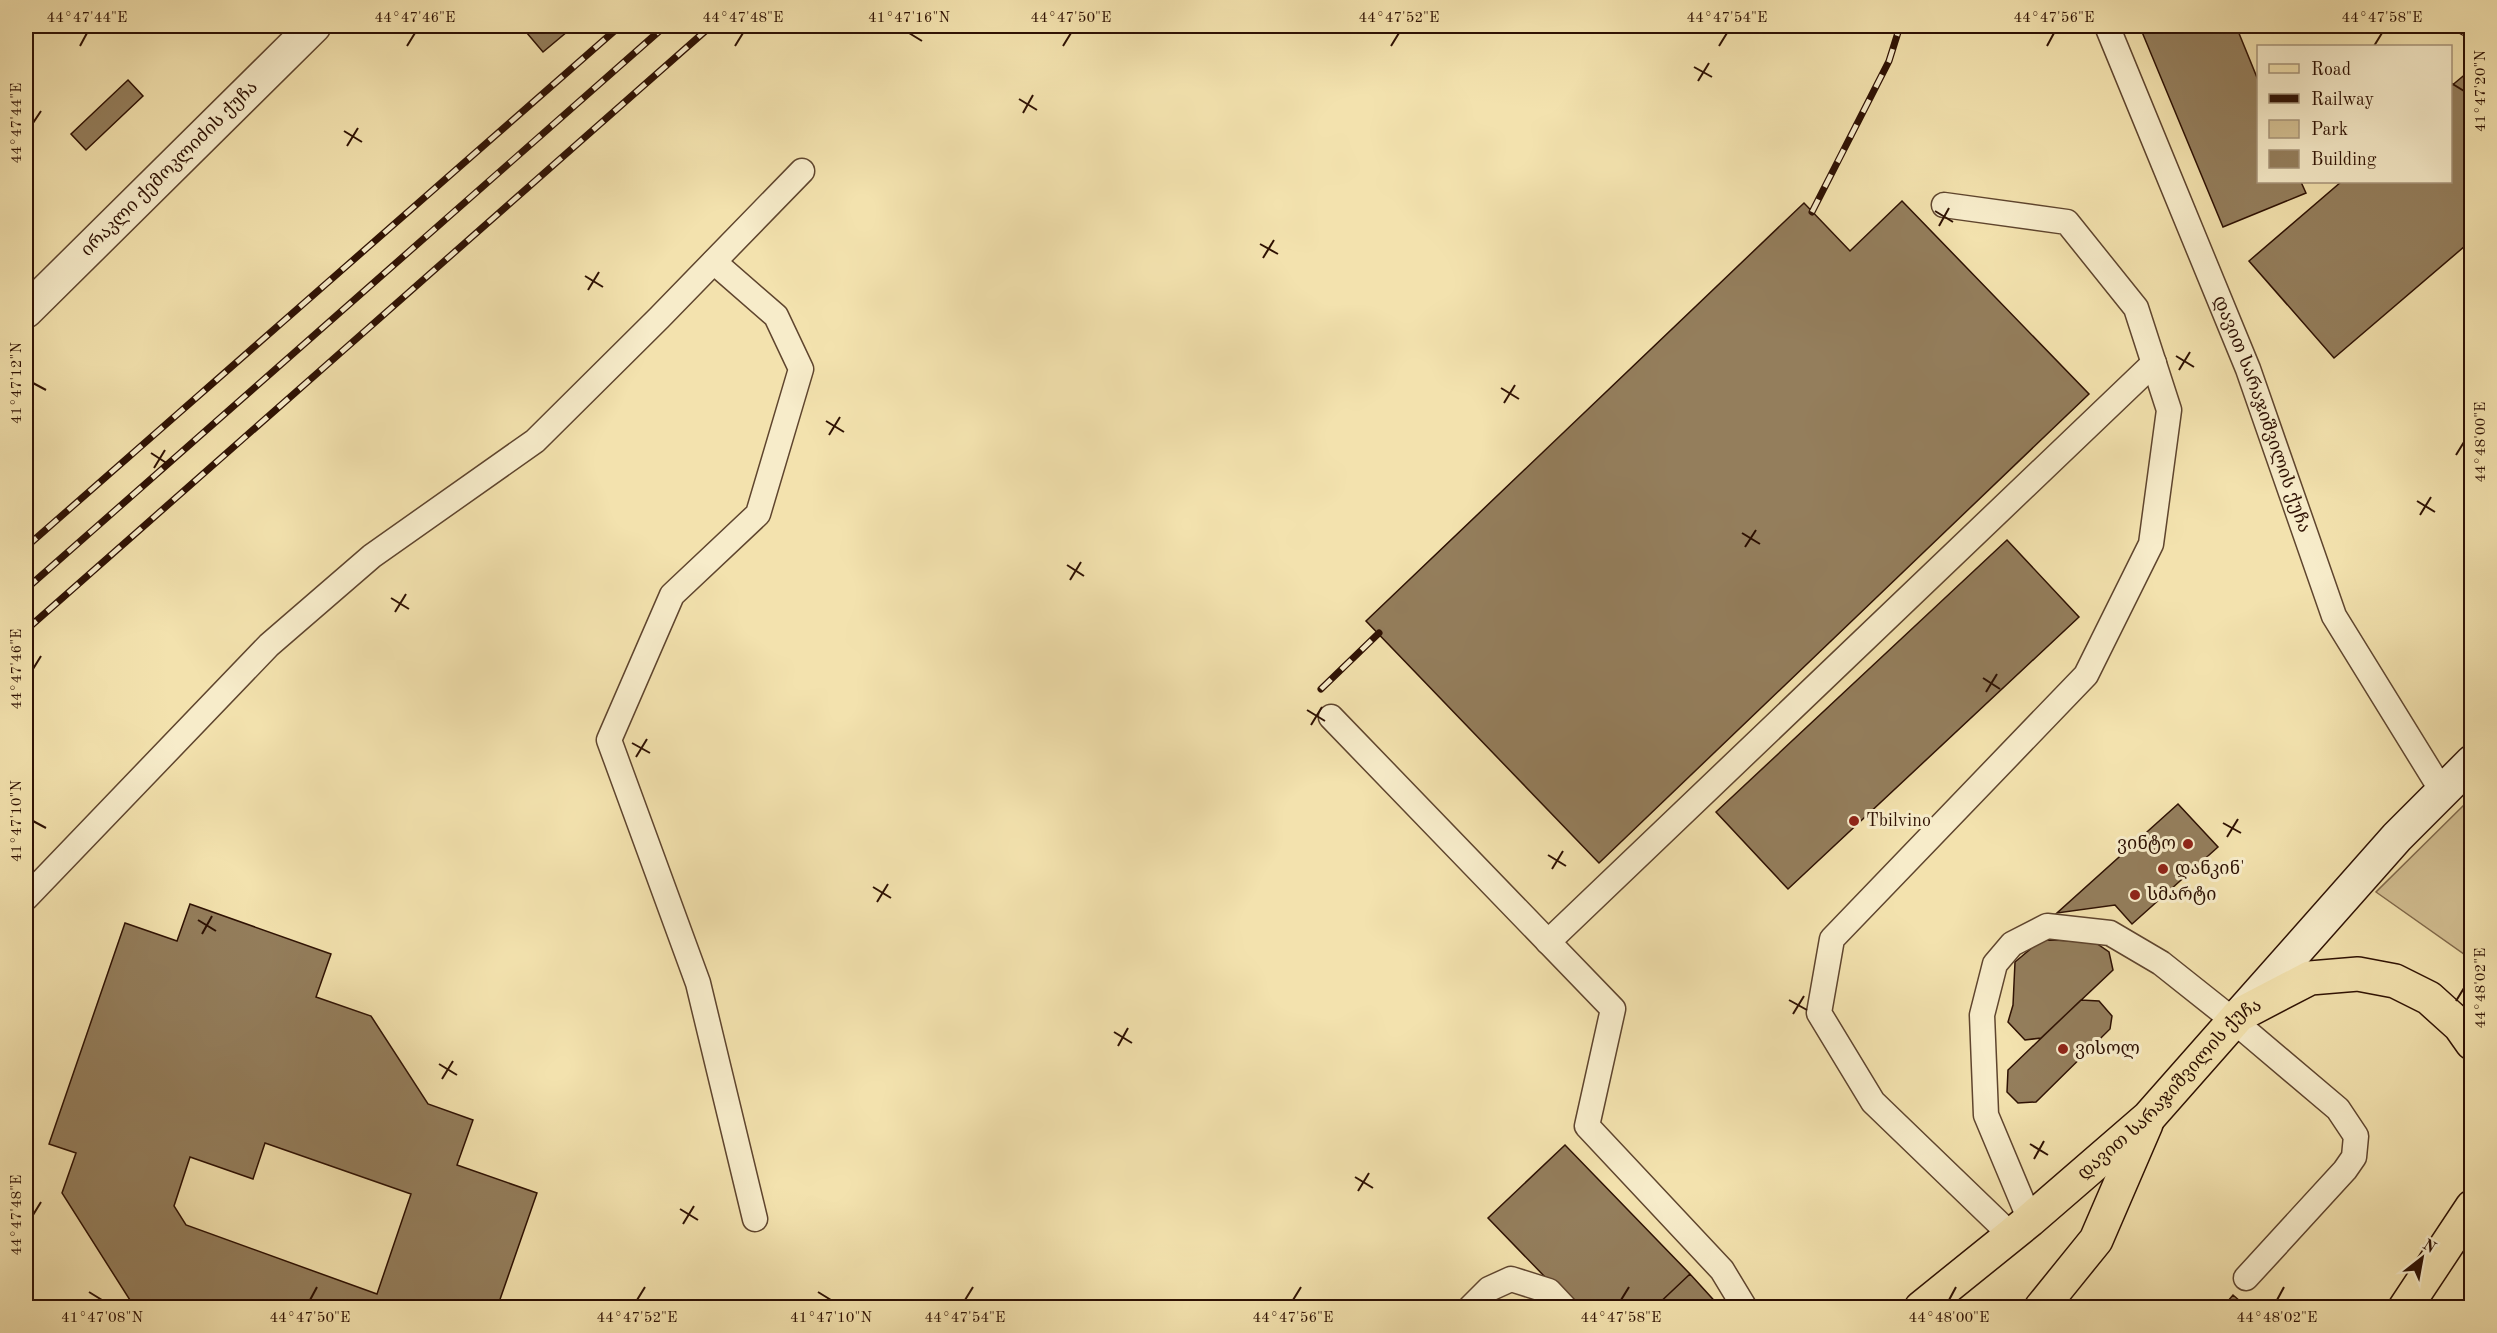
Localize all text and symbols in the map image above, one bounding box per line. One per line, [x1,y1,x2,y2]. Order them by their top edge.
text: 44°47'44"E [47,11,127,26]
text: 44°47'46"E [375,11,455,26]
text: 44°47'48"E [703,11,783,26]
text: 41°47'16"N [868,11,950,26]
text: 44°47'50"E [1031,11,1111,26]
text: 44°47'52"E [1359,11,1439,26]
text: 44°47'54"E [1687,11,1767,26]
text: 44°47'56"E [2014,11,2094,26]
text: 44°47'58"E [2342,11,2422,26]
legend [2257,45,2452,183]
text: 41°47'20"N [2474,50,2489,132]
text: Road [2311,61,2351,79]
street label: ირაკლი ქემოკლიძის ქუჩა [78,78,261,260]
text: 44°47'44"E [10,83,25,163]
text: Railway [2311,91,2374,109]
text: Park [2311,121,2348,139]
text: Building [2311,151,2377,169]
street label: დავით სარაჯიშვილის ქუჩა [2209,293,2313,535]
text: 41°47'12"N [10,342,25,424]
text: 44°48'00"E [2474,402,2489,482]
text: 44°47'46"E [10,629,25,709]
text: 41°47'10"N [10,780,25,862]
place label: Tbilvino [1866,812,1931,830]
marker: Tbilvino [1847,814,1861,828]
place label: ვინტო [2117,834,2176,854]
marker: ვინტო [2181,837,2195,851]
place label: დანკინ' [2175,859,2245,879]
marker: დანკინ' [2156,862,2170,876]
place label: სმარტი [2147,886,2216,905]
marker: სმარტი [2128,888,2142,902]
text: 44°48'02"E [2474,948,2489,1028]
street label: დავით სარაჯიშვილის ქუჩა [2074,996,2264,1184]
place label: ვისოლ [2075,1040,2140,1059]
marker: ვისოლ [2056,1042,2070,1056]
text: 44°47'48"E [10,1175,25,1255]
north arrow [2392,1228,2452,1288]
text: N [2419,1237,2439,1257]
text: 41°47'08"N [61,1311,143,1326]
text: 44°47'50"E [270,1311,350,1326]
text: 44°47'52"E [597,1311,677,1326]
text: 41°47'10"N [790,1311,872,1326]
text: 44°47'54"E [925,1311,1005,1326]
text: 44°47'56"E [1253,1311,1333,1326]
text: 44°47'58"E [1581,1311,1661,1326]
text: 44°48'00"E [1909,1311,1989,1326]
text: 44°48'02"E [2237,1311,2317,1326]

